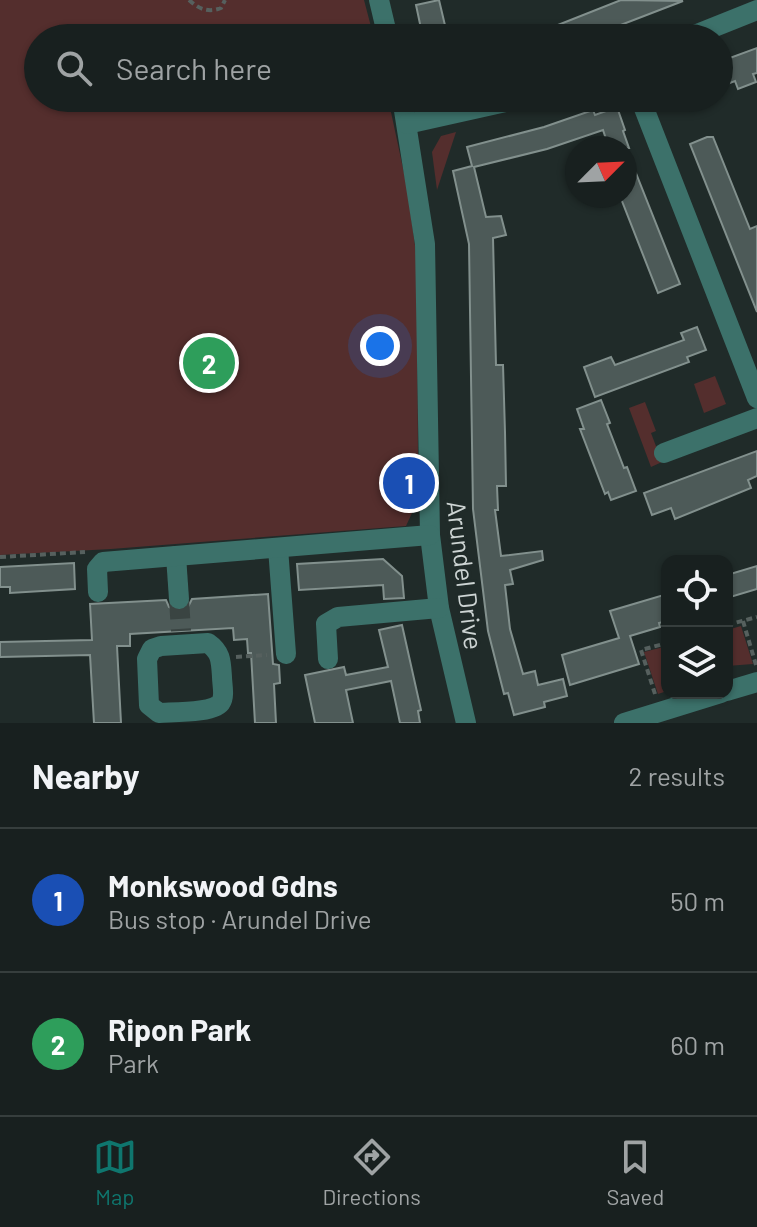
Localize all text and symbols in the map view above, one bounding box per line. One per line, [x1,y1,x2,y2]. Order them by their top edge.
search box [24,24,733,112]
icon: search [52,46,96,90]
text: Search here [116,50,272,86]
north arrow [565,136,637,208]
your location [360,326,400,366]
pin: 2 [183,333,235,393]
pin: 1 [383,453,435,513]
street label: Arundel Drive [441,499,491,651]
map controls [661,555,733,699]
button: locate [661,555,733,627]
button: layers [661,627,733,699]
text: Nearby [32,755,140,796]
text: 2 results [629,760,725,791]
text: Monkswood Gdns [108,867,338,903]
text: 1 [53,885,63,916]
text: 50 m [670,885,725,916]
text: Bus stop · Arundel Drive [108,903,372,934]
text: Ripon Park [108,1011,251,1047]
text: 2 [51,1029,65,1060]
text: 60 m [670,1029,725,1060]
text: Park [108,1047,159,1078]
tab: Map [93,1135,137,1209]
tab: Directions [322,1135,421,1209]
tab: Saved [606,1135,664,1209]

